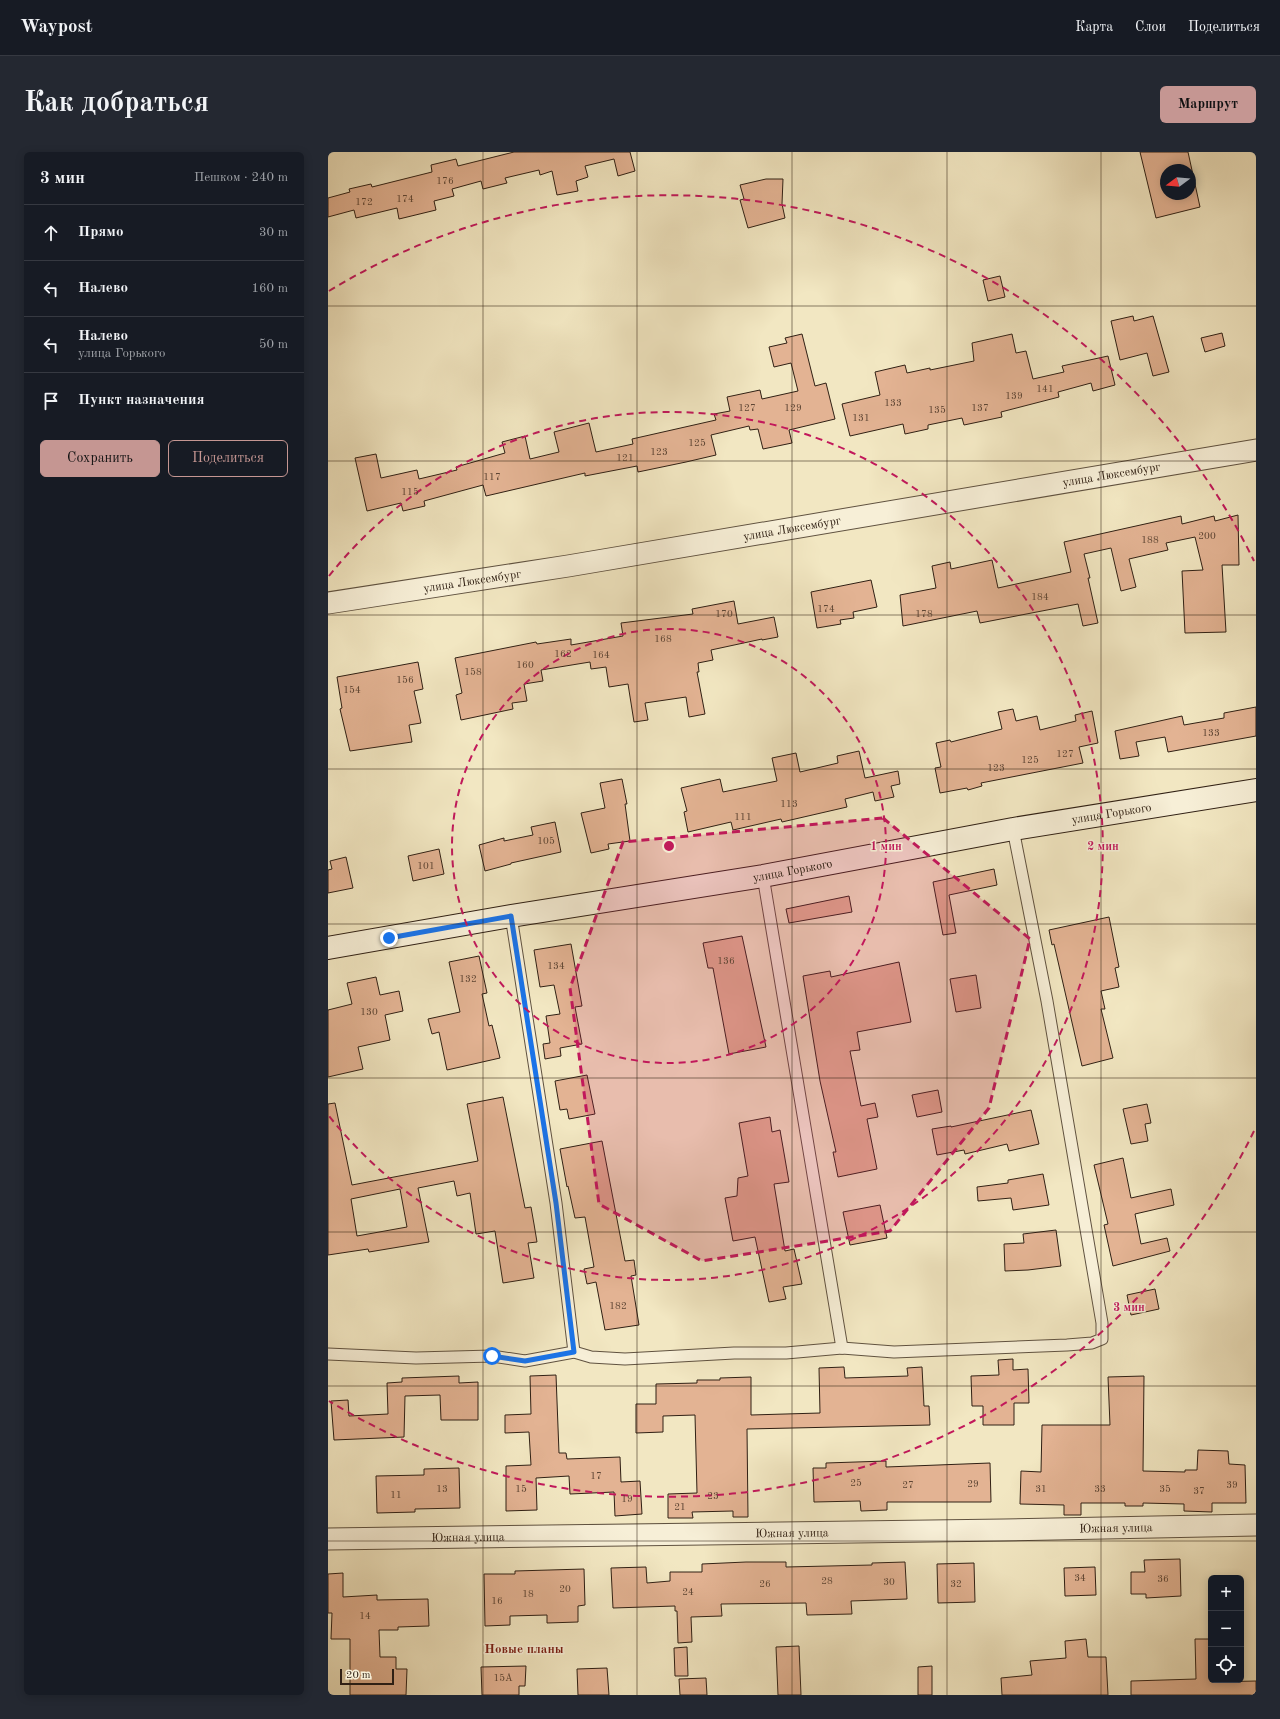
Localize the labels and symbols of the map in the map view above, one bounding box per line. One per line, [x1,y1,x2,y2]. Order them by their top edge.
north arrow [1160,164,1196,200]
house number: 176 [436,176,454,186]
house number: 174 [396,194,414,204]
house number: 172 [355,197,373,207]
house number: 141 [1036,384,1054,394]
house number: 139 [1005,391,1023,401]
house number: 133 [884,398,902,408]
house number: 127 [738,403,756,413]
house number: 129 [784,403,802,413]
house number: 137 [971,403,989,413]
house number: 135 [928,405,946,415]
house number: 131 [852,413,870,423]
house number: 125 [688,438,706,448]
house number: 123 [650,447,668,457]
house number: 121 [616,453,634,463]
street label: улица Люксембург [1062,461,1161,489]
house number: 117 [483,472,501,482]
house number: 115 [401,487,419,497]
street label: улица Люксембург [742,515,842,543]
house number: 200 [1198,531,1216,541]
house number: 188 [1141,535,1159,545]
street label: улица Люксембург [423,568,522,595]
house number: 184 [1031,592,1049,602]
house number: 174 [817,604,835,614]
house number: 170 [715,609,733,619]
house number: 178 [915,609,933,619]
house number: 168 [654,634,672,644]
house number: 162 [554,649,572,659]
house number: 164 [592,650,610,660]
house number: 160 [516,660,534,670]
house number: 158 [464,667,482,677]
house number: 156 [396,675,414,685]
house number: 154 [343,685,361,695]
house number: 133 [1202,728,1220,738]
house number: 127 [1056,749,1074,759]
house number: 125 [1021,755,1039,765]
house number: 123 [987,763,1005,773]
house number: 113 [780,799,798,809]
street label: улица Горького [1071,802,1152,827]
house number: 111 [734,812,752,822]
house number: 105 [537,836,555,846]
centre of rings [662,839,676,853]
text: 1 мин [870,841,902,853]
text: 2 мин [1087,841,1119,853]
street label: улица Горького [752,858,834,885]
house number: 101 [417,861,435,871]
route end [380,929,398,947]
house number: 136 [717,956,735,966]
house number: 134 [547,961,565,971]
house number: 132 [459,974,477,984]
house number: 130 [360,1007,378,1017]
house number: 182 [609,1301,627,1311]
text: 3 мин [1113,1302,1145,1314]
route start [483,1347,501,1365]
house number: 17 [590,1471,602,1481]
house number: 25 [850,1478,862,1488]
house number: 29 [967,1479,979,1489]
house number: 27 [902,1480,914,1490]
house number: 39 [1226,1480,1238,1490]
house number: 13 [436,1484,448,1494]
house number: 15 [515,1484,527,1494]
house number: 31 [1035,1484,1047,1494]
house number: 33 [1094,1484,1106,1494]
house number: 35 [1159,1484,1171,1494]
house number: 37 [1193,1486,1205,1496]
house number: 11 [390,1490,402,1500]
house number: 23 [707,1491,719,1501]
house number: 19 [621,1494,633,1504]
house number: 21 [674,1502,686,1512]
street label: Южная улица [1079,1522,1153,1536]
street label: Южная улица [755,1527,829,1540]
street label: Южная улица [431,1532,505,1545]
house number: 34 [1074,1573,1086,1583]
house number: 36 [1157,1574,1169,1584]
house number: 28 [821,1576,833,1586]
house number: 30 [883,1577,895,1587]
house number: 26 [759,1579,771,1589]
house number: 32 [950,1579,962,1589]
house number: 20 [559,1584,571,1594]
house number: 24 [682,1587,694,1597]
house number: 18 [522,1589,534,1599]
house number: 16 [491,1596,503,1606]
house number: 14 [359,1611,371,1621]
district label: Новые планы [484,1643,564,1656]
scale bar [340,1667,394,1686]
house number: 15А [493,1673,513,1683]

